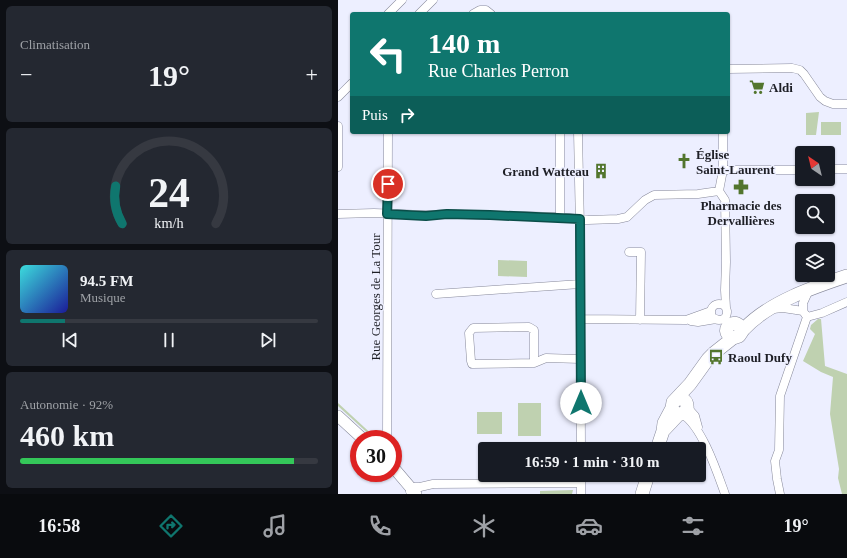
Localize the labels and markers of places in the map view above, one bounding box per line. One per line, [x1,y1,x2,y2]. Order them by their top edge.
supermarket icon: Aldi [748,78,766,96]
place label: Aldi [769,80,793,95]
place label: Église Saint-Laurent [696,147,775,177]
church icon: Église Saint-Laurent [675,152,693,170]
building icon: Grand Watteau [592,162,610,180]
place label: Grand Watteau [502,164,589,179]
pin [371,167,405,201]
pharmacy icon: Pharmacie des Dervallières [732,178,750,196]
place label: Pharmacie des Dervallières [700,198,782,228]
bus stop icon: Raoul Dufy [707,348,725,366]
place label: Raoul Dufy [728,350,792,365]

